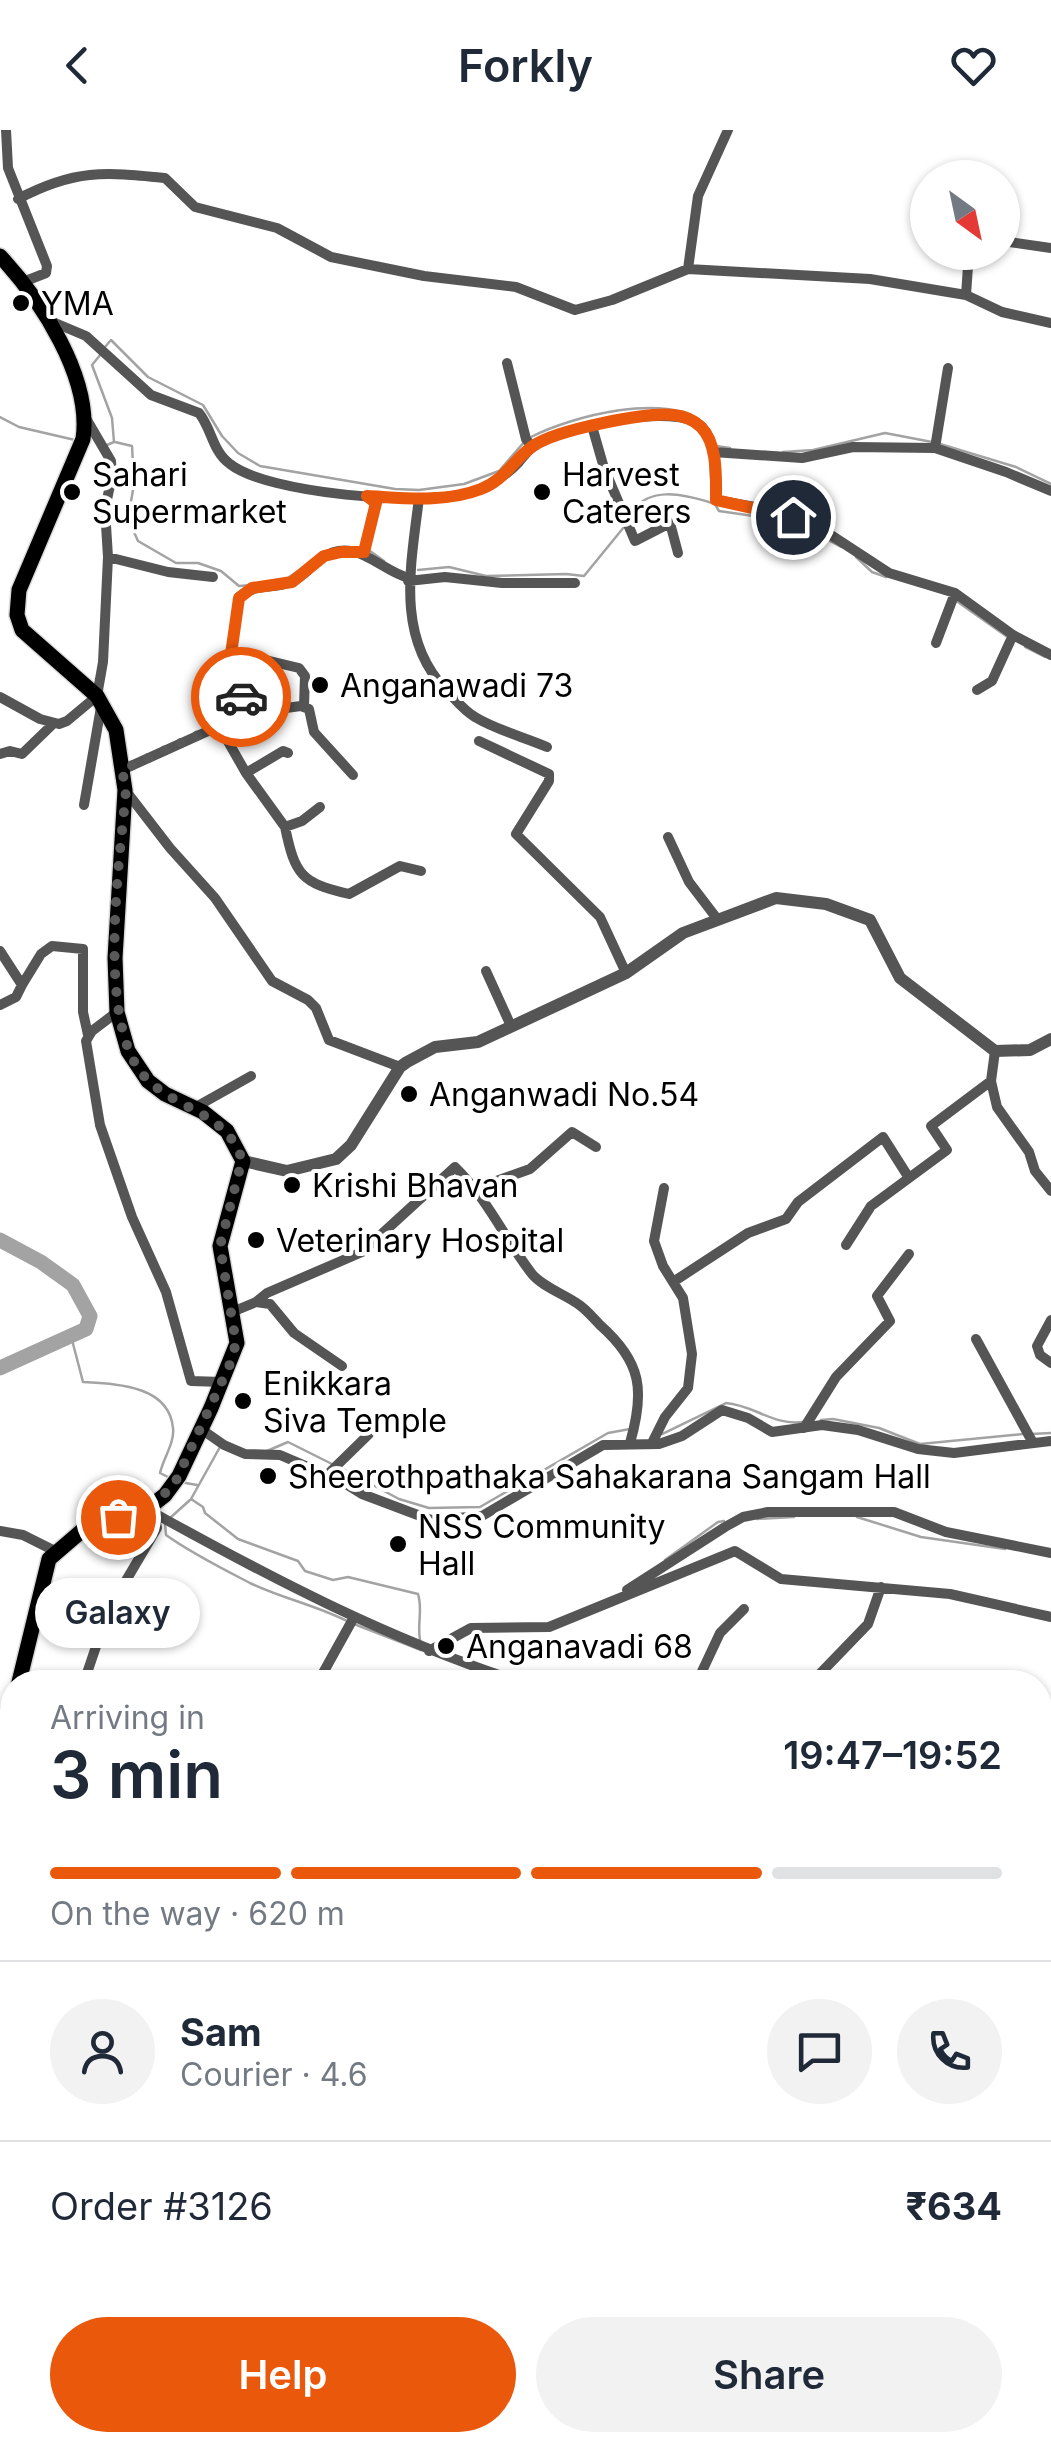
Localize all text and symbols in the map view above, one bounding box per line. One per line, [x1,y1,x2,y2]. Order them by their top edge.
icon: back [50,38,105,93]
text: Forkly [458,38,593,93]
icon: heart [946,38,1001,93]
north arrow [910,160,1020,270]
map controls [910,160,1020,270]
place label: YMA [41,284,114,323]
marker: YMA [10,292,32,314]
place label: Sahari Supermarket [92,455,287,531]
place label: Harvest Caterers [562,455,691,531]
pin [751,475,836,560]
marker: Sahari Supermarket [61,481,83,503]
marker: Harvest Caterers [531,481,553,503]
icon: home [766,490,821,545]
courier [191,647,291,747]
place label: Anganawadi 73 [340,666,573,705]
icon: car [214,670,269,725]
marker: Anganawadi 73 [309,674,331,696]
place label: Anganwadi No.54 [429,1075,699,1114]
marker: Anganwadi No.54 [398,1083,420,1105]
place label: Krishi Bhavan [312,1166,518,1205]
marker: Krishi Bhavan [281,1174,303,1196]
place label: Veterinary Hospital [276,1221,564,1260]
marker: Veterinary Hospital [245,1229,267,1251]
place label: Enikkara Siva Temple [263,1364,447,1440]
marker: Enikkara Siva Temple [232,1390,254,1412]
place label: Sheerothpathaka Sahakarana Sangam Hall [288,1457,931,1496]
marker: Sheerothpathaka Sahakarana Sangam Hall [257,1465,279,1487]
pin [76,1475,161,1560]
icon: bag [91,1490,146,1545]
place label: NSS Community Hall [418,1507,665,1583]
marker: NSS Community Hall [387,1533,409,1555]
callout: Galaxy [36,1577,200,1647]
text: Galaxy [64,1593,171,1632]
place label: Anganavadi 68 [466,1627,693,1666]
marker: Anganavadi 68 [435,1635,457,1657]
text: Arriving in [50,1698,205,1737]
text: 19:47–19:52 [783,1732,1002,1778]
text: 3 min [50,1735,223,1814]
text: On the way · 620 m [50,1894,345,1933]
button: person [50,1999,155,2104]
button: chat [767,1999,872,2104]
button: phone [897,1999,1002,2104]
text: Sam [180,2009,262,2055]
text: Courier · 4.6 [180,2055,368,2094]
text: Order #3126 [50,2183,273,2229]
text: ₹634 [905,2183,1002,2229]
button: Help [50,2317,516,2432]
button: Share [536,2317,1002,2432]

